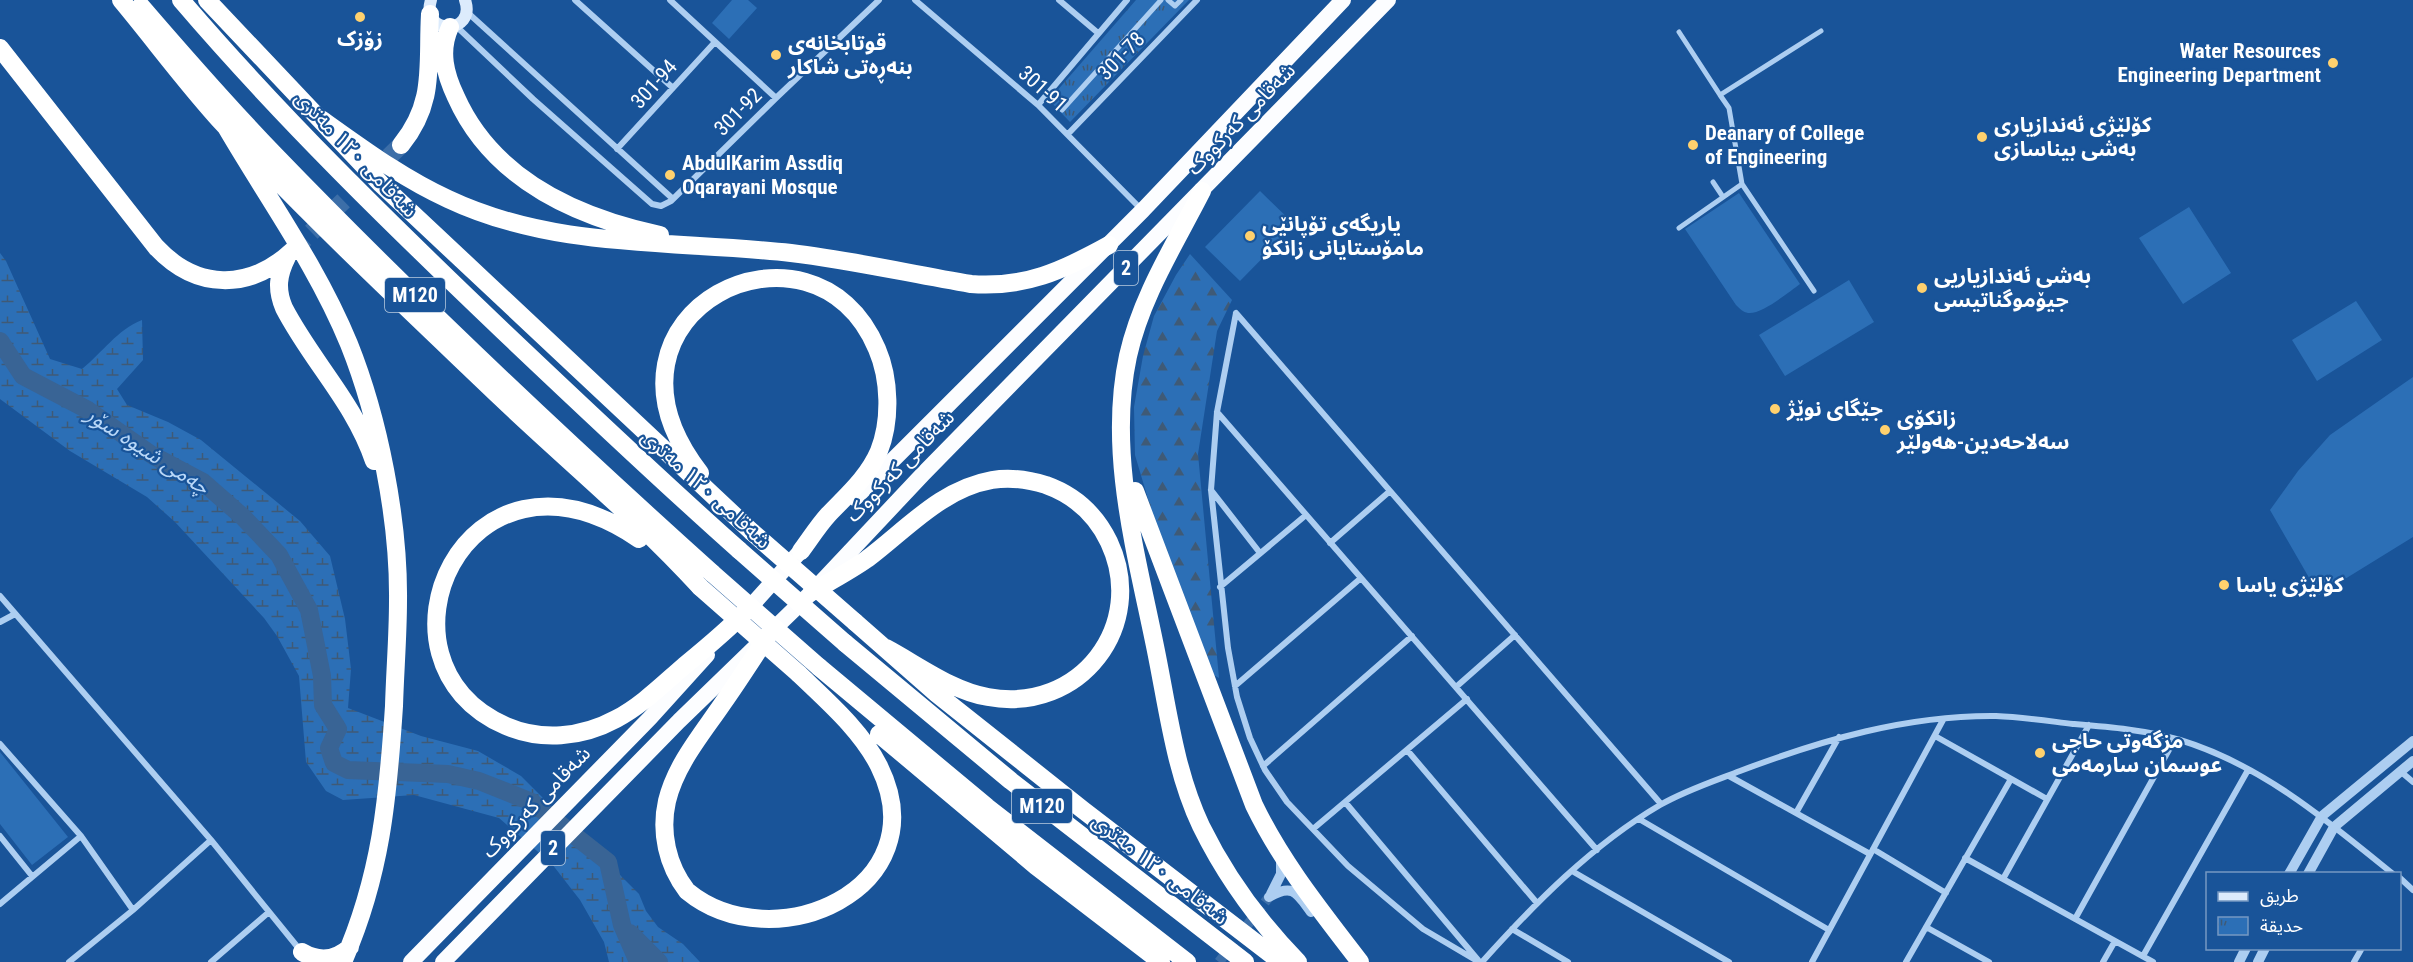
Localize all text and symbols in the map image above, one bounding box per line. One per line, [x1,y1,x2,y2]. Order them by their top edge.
marker: زۆزک [353,10,367,24]
place label: زۆزک [337,27,383,51]
street label: 301-78 [1093,27,1149,85]
place label: قوتابخانەی بنەڕەتی شاکار [787,31,913,84]
place label: Water Resources Engineering Department [2118,39,2321,87]
marker: قوتابخانەی بنەڕەتی شاکار [769,48,783,62]
street label: 301-94 [626,55,682,113]
marker: Water Resources Engineering Department [2326,56,2340,70]
street label: شەقامی کەرکووک [1182,58,1300,180]
street label: 301-91 [1014,61,1072,117]
street label: 301-92 [709,83,767,141]
street label: شەقامی ١٢٠ مەتری [290,86,422,222]
place label: کۆلێژی ئەندازیاری بەشی بیناسازی [1994,113,2152,161]
place label: Deanary of College of Engineering [1705,121,1864,169]
marker: کۆلێژی ئەندازیاری بەشی بیناسازی [1975,130,1989,144]
marker: Deanary of College of Engineering [1686,138,1700,152]
place label: AbdulKarim Assdiq Oqarayani Mosque [682,151,843,199]
marker: AbdulKarim Assdiq Oqarayani Mosque [663,168,677,182]
place label: یاریگەی تۆپانێی مامۆستایانی زانکۆ [1262,212,1424,260]
marker: یاریگەی تۆپانێی مامۆستایانی زانکۆ [1243,229,1257,243]
road number: 2 [1114,251,1138,285]
place label: بەشی ئەندازیاریی جیۆموگناتیسی [1934,264,2091,312]
road number: M120 [385,278,445,312]
marker: بەشی ئەندازیاریی جیۆموگناتیسی [1915,281,1929,295]
place label: جێگای نوێژ [1786,397,1883,421]
water label: چەمی شیوە سۆر [79,400,215,502]
marker: جێگای نوێژ [1768,402,1782,416]
street label: شەقامی کەرکووک [841,405,959,527]
place label: زانکۆی سەلاحەدین-هەولێر [1896,406,2070,454]
marker: زانکۆی سەلاحەدین-هەولێر [1878,423,1892,437]
street label: شەقامی ١٢٠ مەتری [636,425,776,553]
place label: کۆلێژی یاسا [2236,573,2344,597]
marker: کۆلێژی یاسا [2217,578,2231,592]
place label: مزگەوتی حاجی عوسمان سارمەمی [2052,729,2222,777]
street label: شەقامی کەرکووک [477,741,595,863]
marker: مزگەوتی حاجی عوسمان سارمەمی [2033,746,2047,760]
road number: M120 [1012,789,1072,823]
street label: شەقامی ١٢٠ مەتری [1087,808,1233,930]
road number: 2 [541,831,565,865]
legend [2206,872,2401,950]
text: طريق [2260,885,2299,907]
text: حديقة [2260,915,2303,936]

